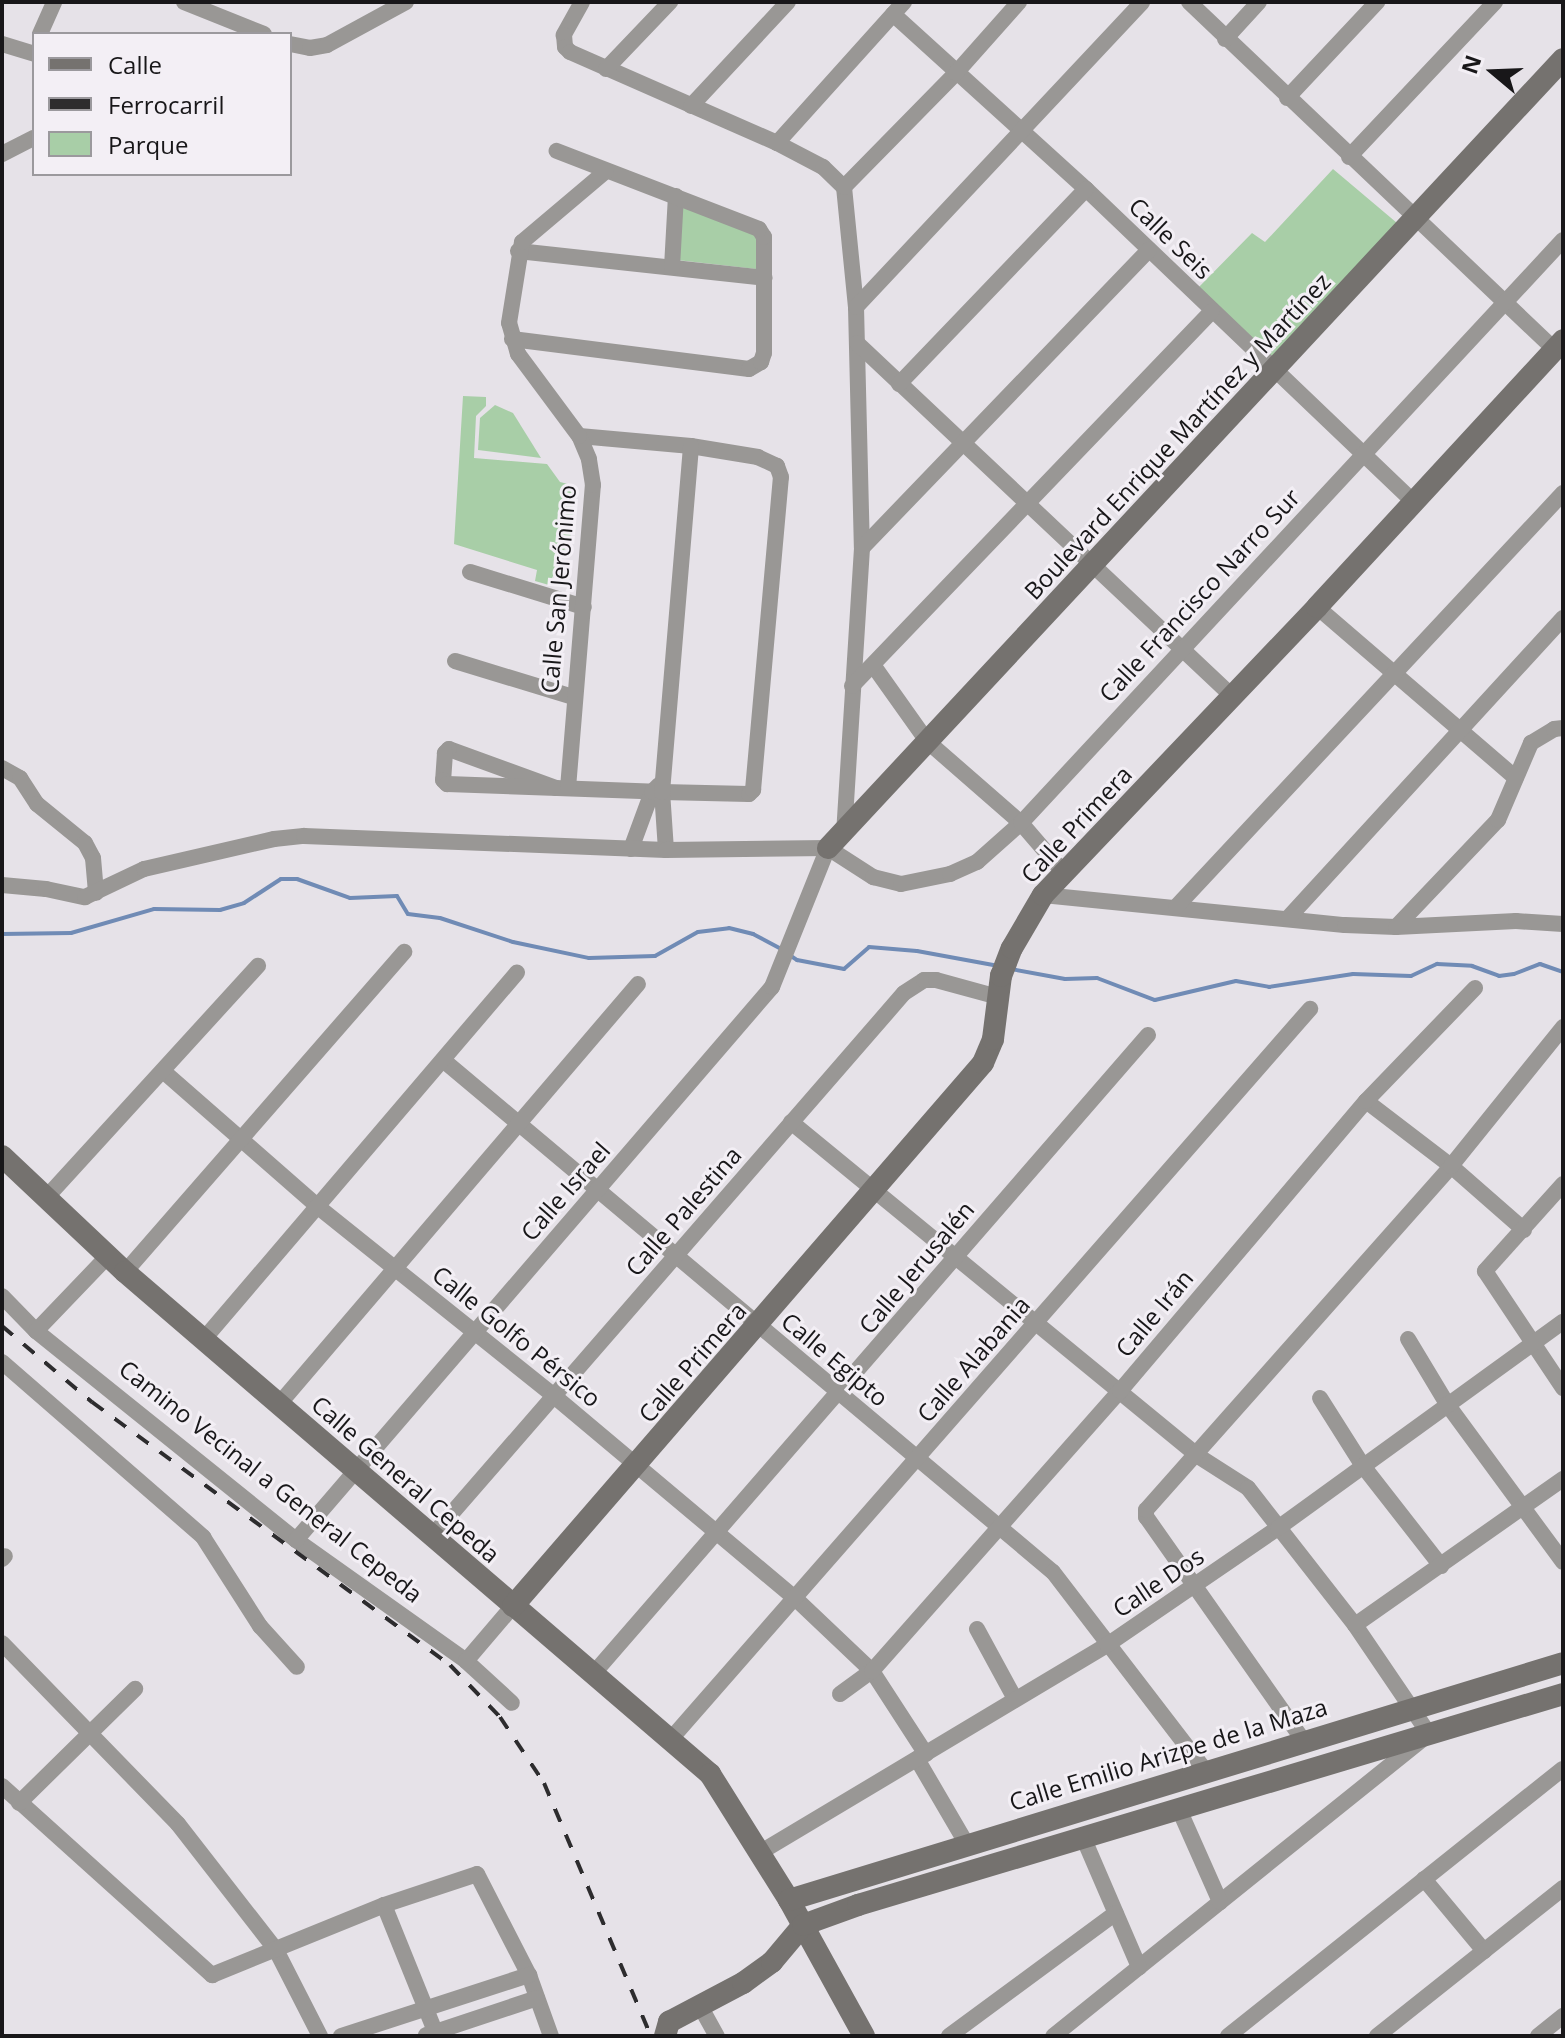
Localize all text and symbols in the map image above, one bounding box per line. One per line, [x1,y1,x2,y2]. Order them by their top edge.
legend [32,32,292,176]
north arrow [1453,32,1533,112]
text: Calle [108,48,162,81]
text: N [1453,51,1487,78]
text: Ferrocarril [108,88,224,121]
text: Parque [108,128,188,161]
street label: Calle Seis [1123,191,1219,285]
street label: Boulevard Enrique Martínez y Martínez [1018,267,1336,605]
street label: Calle Francisco Narro Sur [1093,482,1305,708]
street label: Calle San Jerónimo [535,483,581,695]
street label: Calle Primera [1015,760,1137,888]
street label: Calle Israel [514,1136,616,1246]
street label: Calle Palestina [619,1141,747,1281]
street label: Calle Jerusalén [852,1195,980,1339]
street label: Calle Golfo Pérsico [427,1259,607,1413]
street label: Calle Irán [1109,1264,1199,1362]
street label: Calle Alabania [911,1290,1035,1428]
street label: Calle Primera [632,1296,752,1428]
street label: Calle Egipto [776,1306,894,1412]
street label: Camino Vecinal a General Cepeda [114,1354,428,1608]
street label: Calle General Cepeda [306,1390,506,1568]
street label: Calle Dos [1107,1541,1209,1623]
street label: Calle Emilio Arizpe de la Maza [1006,1692,1330,1816]

